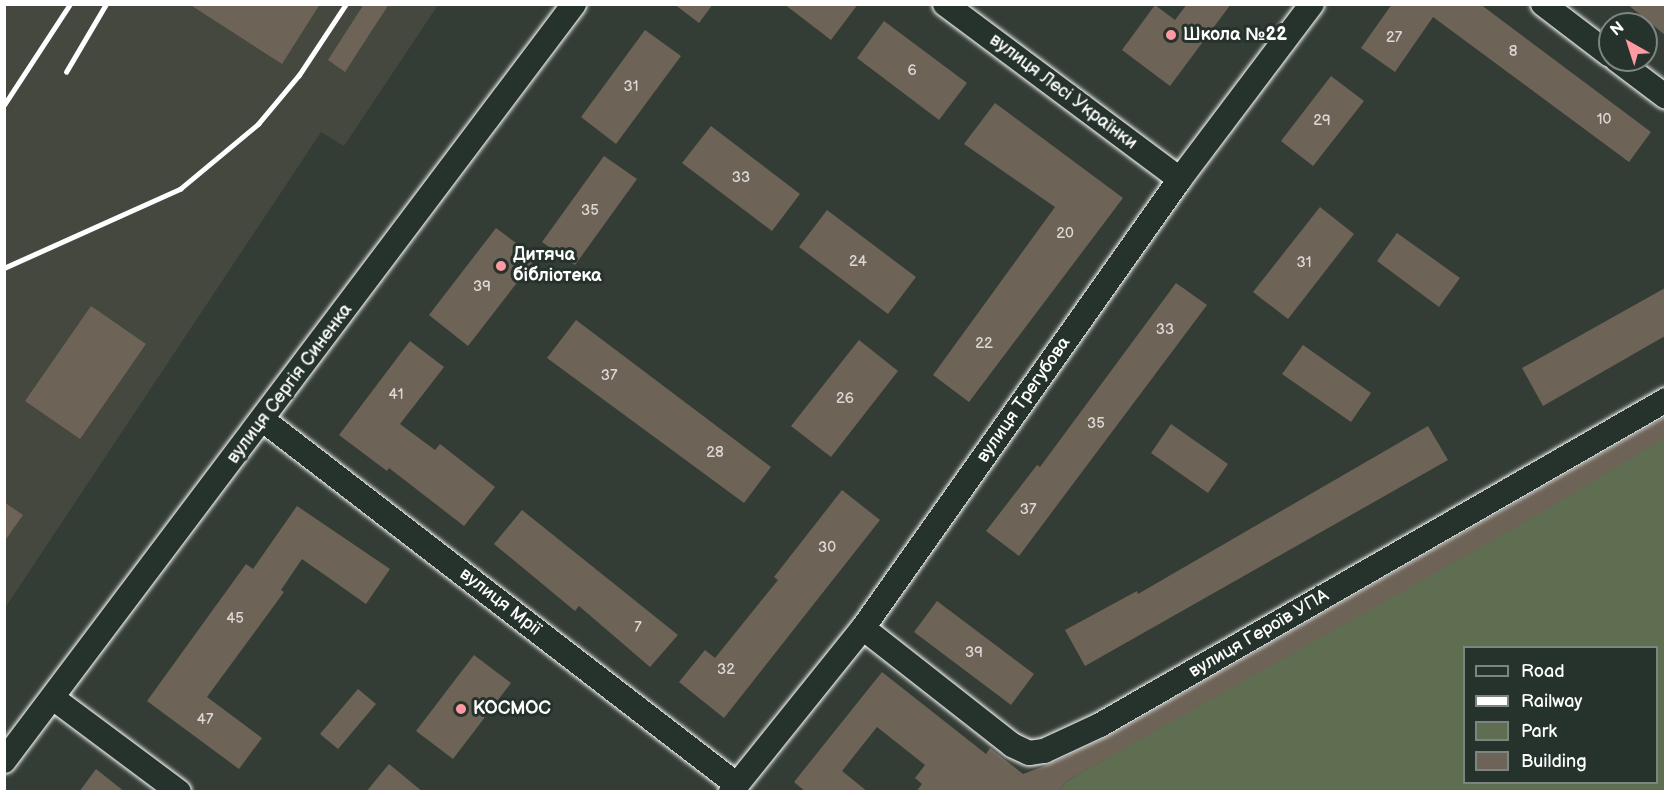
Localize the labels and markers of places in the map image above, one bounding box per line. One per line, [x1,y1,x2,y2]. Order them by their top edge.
place label: Школа №22 [1183,24,1287,46]
marker: Школа №22 [1164,28,1178,42]
place label: Дитяча бібліотека [513,245,601,288]
marker: Дитяча бібліотека [494,259,508,273]
place label: КОСМОС [473,698,551,720]
marker: КОСМОС [454,702,468,716]

